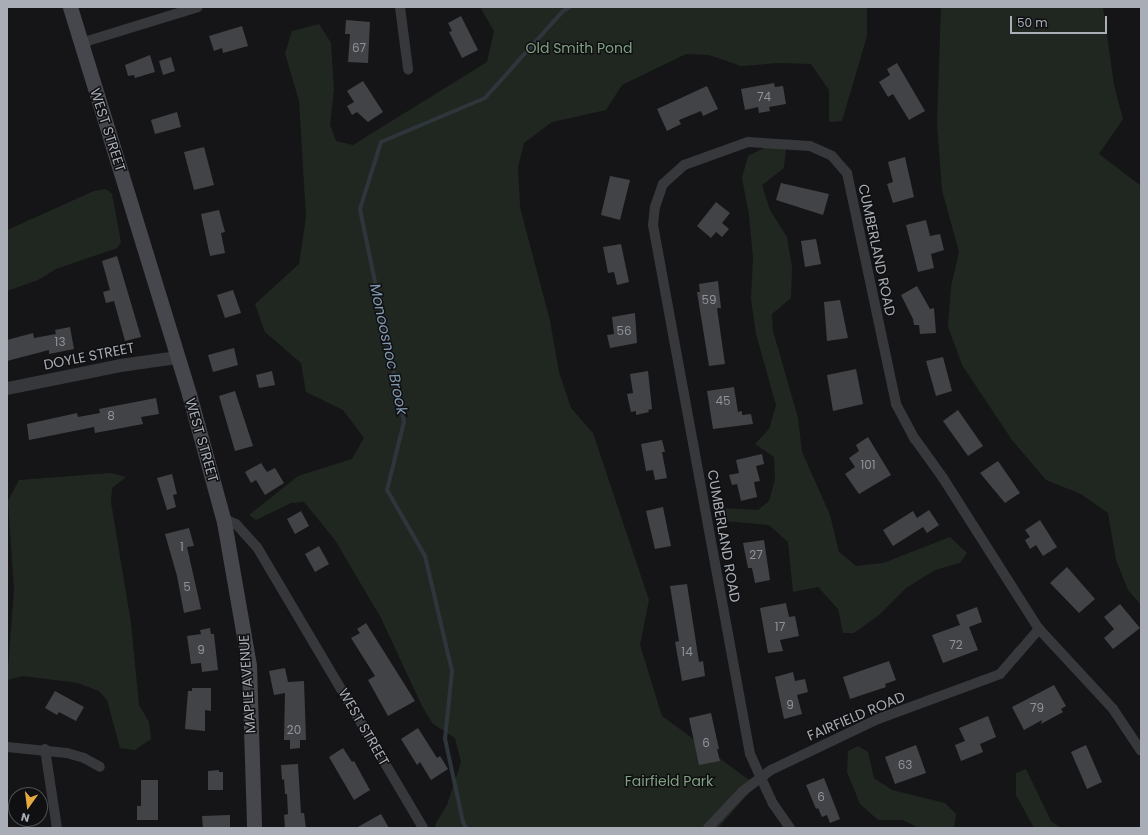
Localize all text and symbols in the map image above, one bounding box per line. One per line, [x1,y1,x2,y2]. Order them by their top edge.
scale bar [1012,8,1109,34]
text: 50 m [1017,14,1048,31]
park label: Old Smith Pond [525,40,633,56]
house number: 67 [352,41,366,55]
street label: WEST STREET [87,86,129,174]
house number: 74 [757,90,771,104]
street label: CUMBERLAND ROAD [855,183,899,317]
water label: Monoosnoc Brook [366,282,412,416]
house number: 59 [701,293,717,307]
house number: 56 [616,324,632,338]
house number: 13 [55,335,65,349]
street label: DOYLE STREET [42,339,136,373]
house number: 45 [715,394,731,408]
street label: WEST STREET [182,396,222,484]
house number: 8 [107,409,115,423]
house number: 101 [860,458,876,472]
street label: CUMBERLAND ROAD [704,468,744,604]
house number: 1 [180,540,184,554]
house number: 27 [749,548,763,562]
house number: 5 [183,580,191,594]
house number: 17 [775,620,785,634]
street label: MAPLE AVENUE [235,634,259,734]
house number: 72 [949,638,963,652]
house number: 9 [197,643,205,657]
house number: 14 [681,645,693,659]
street label: WEST STREET [335,685,393,769]
street label: FAIRFIELD ROAD [805,688,907,744]
house number: 9 [786,698,794,712]
house number: 79 [1030,701,1044,715]
house number: 20 [287,723,301,737]
house number: 6 [702,736,710,750]
house number: 63 [898,758,912,772]
park label: Fairfield Park [625,773,713,789]
north arrow [8,787,48,827]
house number: 6 [817,790,825,804]
text: N [19,809,31,826]

